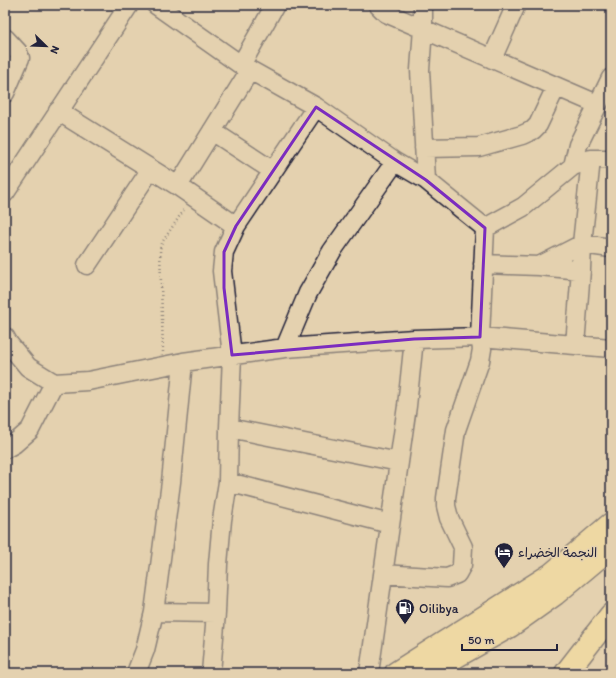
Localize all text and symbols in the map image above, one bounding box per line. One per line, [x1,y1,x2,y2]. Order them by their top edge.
north arrow [26,26,66,66]
text: N [47,44,62,56]
hotel icon: النجمة الخضراء [493,541,515,569]
place label: النجمة الخضراء [518,545,597,561]
fuel station icon: Oilibya [394,597,416,625]
place label: Oilibya [419,601,459,616]
scale bar [462,626,557,652]
text: 50 m [468,633,494,647]

